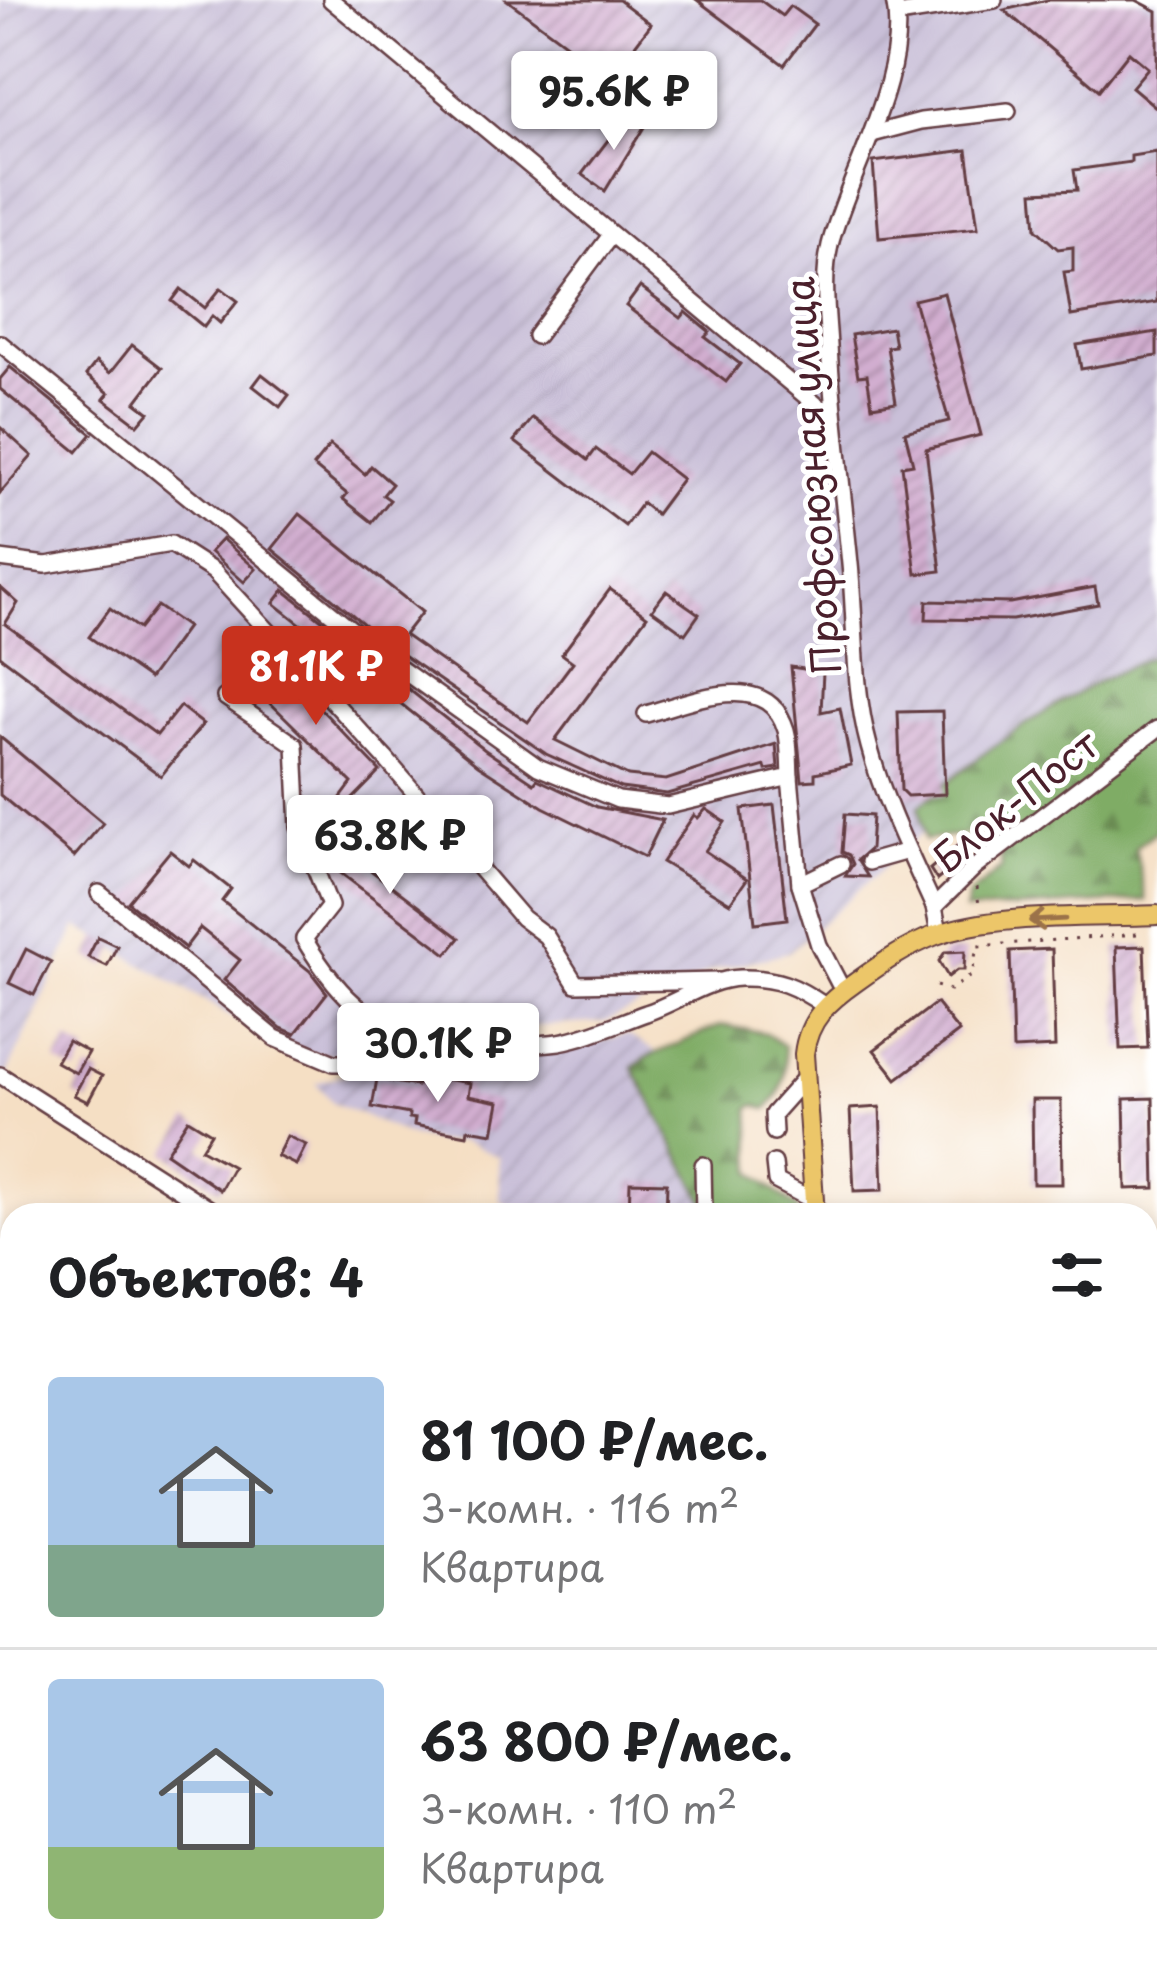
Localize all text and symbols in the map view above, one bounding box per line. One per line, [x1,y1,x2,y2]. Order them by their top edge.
pin: 95.6K ₽ [503,51,725,153]
text: 95.6K ₽ [538,60,690,119]
street label: Профсоюзная улица [768,275,854,677]
pin: 81.1K ₽ [205,626,427,728]
text: 81.1K ₽ [249,635,383,694]
street label: Блок-Пост [918,714,1111,885]
pin: 63.8K ₽ [279,795,501,897]
text: 63.8K ₽ [314,804,466,863]
one-way arrow [1028,909,1067,932]
pin: 30.1K ₽ [327,1003,549,1105]
text: 30.1K ₽ [364,1012,512,1071]
text: Объектов: 4 [48,1237,364,1314]
icon: filters [1044,1242,1110,1308]
text: 81 100 ₽/мес. [420,1400,769,1477]
icon: home [144,1425,288,1569]
text: 3-комн. · 116 m² [420,1477,739,1536]
text: Квартира [420,1536,604,1595]
text: 63 800 ₽/мес. [420,1701,793,1778]
icon: home [144,1727,288,1871]
text: 3-комн. · 110 m² [420,1778,737,1837]
text: Квартира [420,1837,604,1896]

